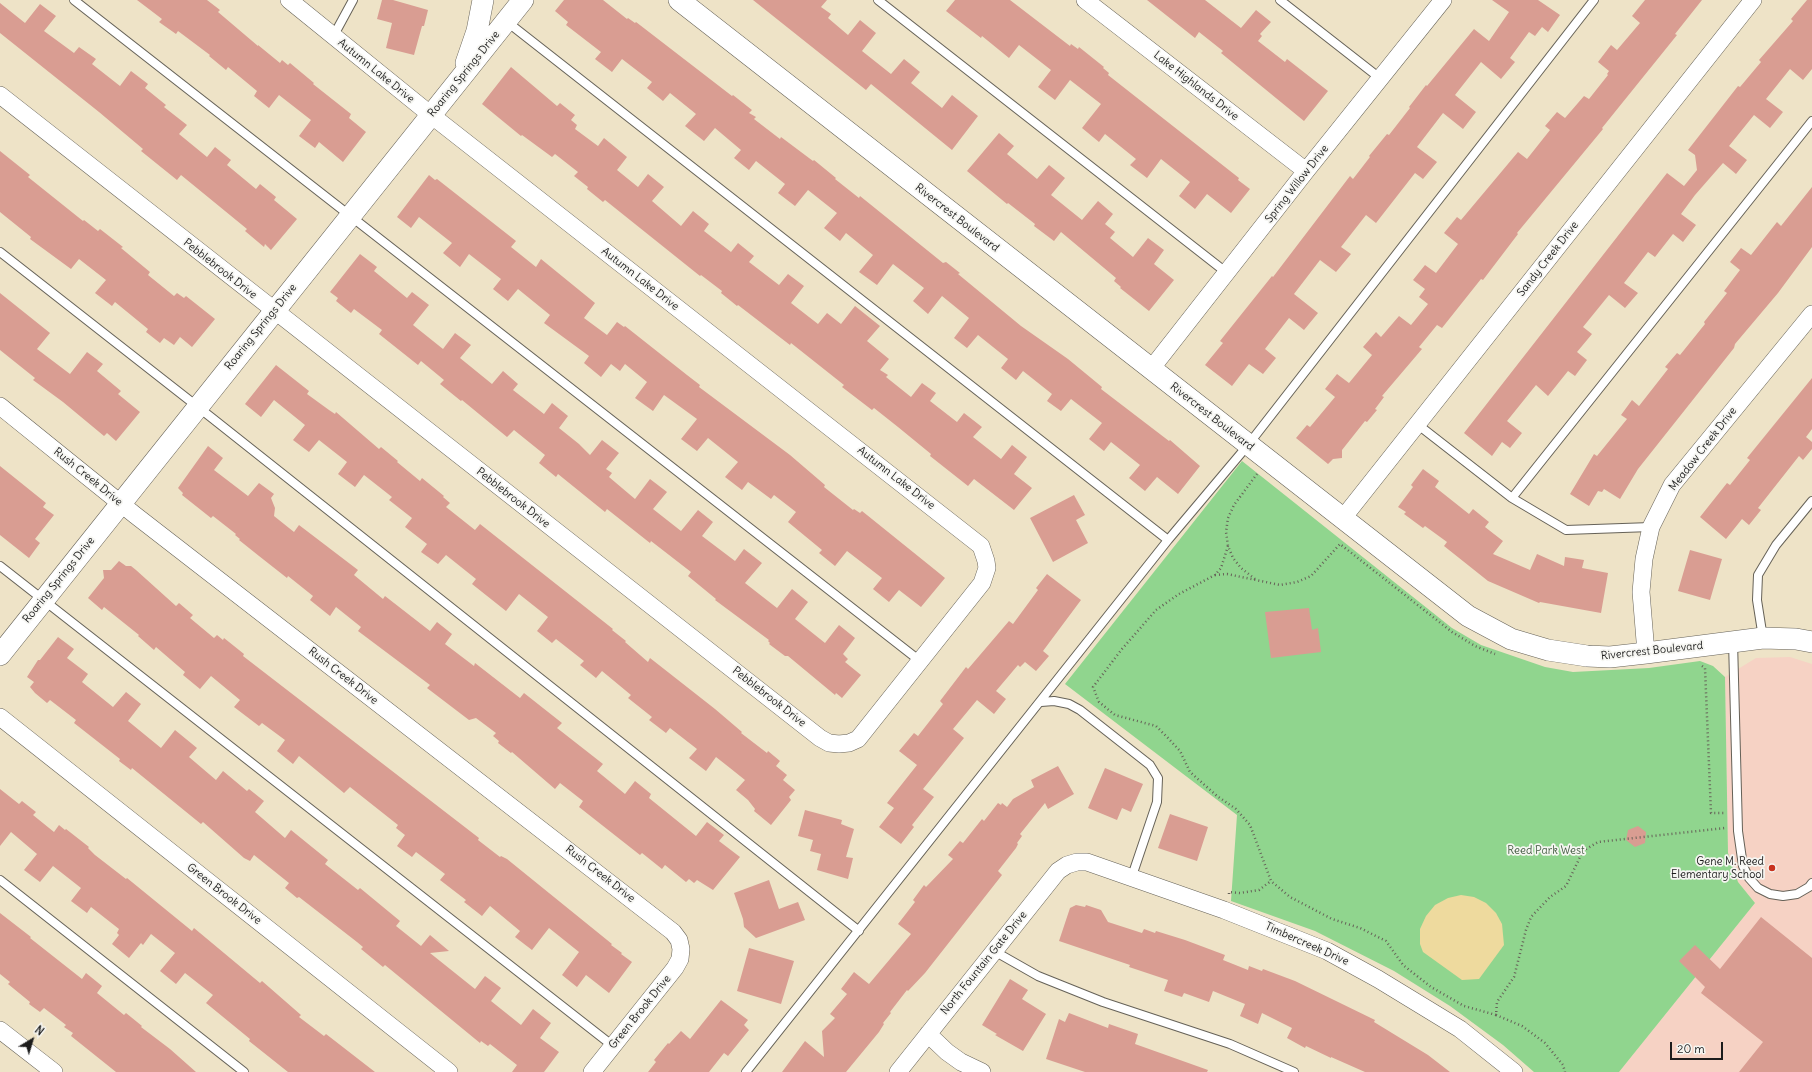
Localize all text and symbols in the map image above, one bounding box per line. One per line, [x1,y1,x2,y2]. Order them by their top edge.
street label: Roaring Springs Drive [425,28,503,120]
street label: Autumn Lake Drive [335,36,417,106]
street label: Lake Highlands Drive [1151,49,1241,123]
street label: Spring Willow Drive [1262,142,1332,226]
street label: Rivercrest Boulevard [912,181,1002,255]
street label: Sandy Creek Drive [1515,219,1581,299]
street label: Pebblebrook Drive [181,236,259,302]
street label: Autumn Lake Drive [599,245,681,313]
street label: Roaring Springs Drive [222,281,300,373]
street label: Rivercrest Boulevard [1167,380,1257,454]
street label: Meadow Creek Drive [1666,405,1740,493]
street label: Autumn Lake Drive [855,444,937,512]
street label: Rush Creek Drive [51,445,125,509]
street label: Pebblebrook Drive [474,465,552,531]
street label: Roaring Springs Drive [20,534,98,626]
street label: Rivercrest Boulevard [1600,639,1704,663]
street label: Rush Creek Drive [306,645,380,707]
street label: Pebblebrook Drive [730,664,808,730]
street label: Rush Creek Drive [563,843,637,905]
park label: Reed Park West [1507,844,1585,858]
place label: Gene M. Reed Elementary School [1671,855,1764,881]
street label: Green Brook Drive [184,861,264,927]
marker: Gene M. Reed Elementary School [1767,863,1777,873]
street label: North Fountain Gate Drive [938,909,1030,1017]
street label: Timbercreek Drive [1263,920,1351,968]
street label: Green Brook Drive [606,972,674,1052]
north arrow [12,1020,52,1060]
text: N [32,1023,47,1038]
scale bar [1672,1034,1725,1060]
text: 20 m [1677,1041,1705,1056]

